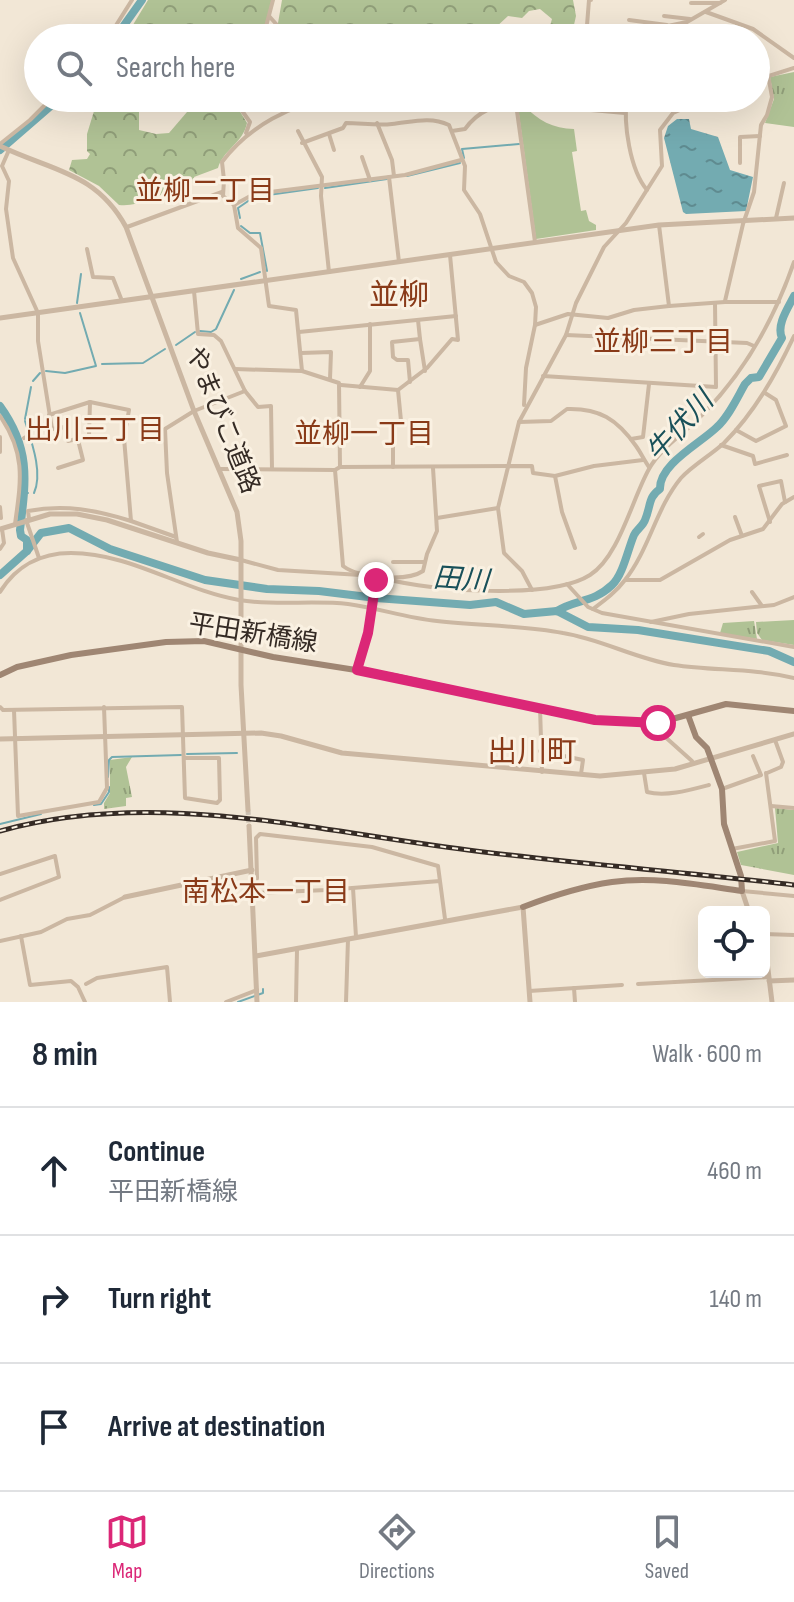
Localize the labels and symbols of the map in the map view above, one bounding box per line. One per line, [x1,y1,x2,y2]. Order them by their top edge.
district label: 並柳二丁目 [135,175,275,208]
district label: 並柳 [369,278,429,314]
district label: 並柳三丁目 [593,326,733,359]
street label: やまびこ道路 [178,342,266,498]
water label: 牛伏川 [640,383,722,469]
district label: 出川三丁目 [25,414,165,447]
district label: 並柳一丁目 [294,418,434,451]
route end [358,562,394,598]
water label: 田川 [432,562,493,599]
street label: 平田新橋線 [186,609,320,659]
route start [640,705,676,741]
district label: 出川町 [487,735,577,771]
district label: 南松本一丁目 [182,876,350,909]

